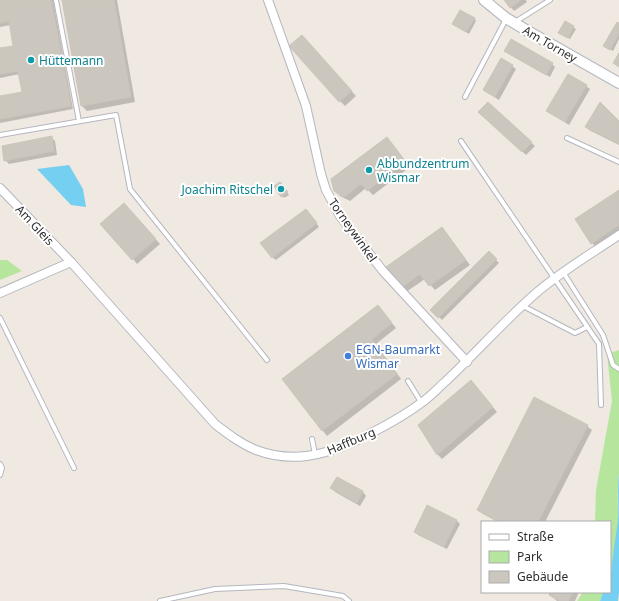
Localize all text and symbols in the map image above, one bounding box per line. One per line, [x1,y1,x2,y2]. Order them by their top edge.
street label: Am Torney [520,22,581,67]
place label: Hüttemann [39,52,104,69]
marker: Hüttemann [26,55,36,65]
place label: Abbundzentrum Wismar [377,155,469,186]
marker: Abbundzentrum Wismar [364,165,374,175]
place label: Joachim Ritschel [180,181,273,198]
marker: Joachim Ritschel [276,184,286,194]
street label: Torneywinkel [325,195,381,265]
street label: Am Gleis [12,201,58,249]
place label: EGN-Baumarkt Wismar [356,341,441,372]
marker: EGN-Baumarkt Wismar [343,351,353,361]
street label: Haffburg [324,423,378,459]
legend [481,521,611,593]
text: Straße [517,528,554,545]
text: Park [517,548,543,565]
text: Gebäude [517,568,568,585]

